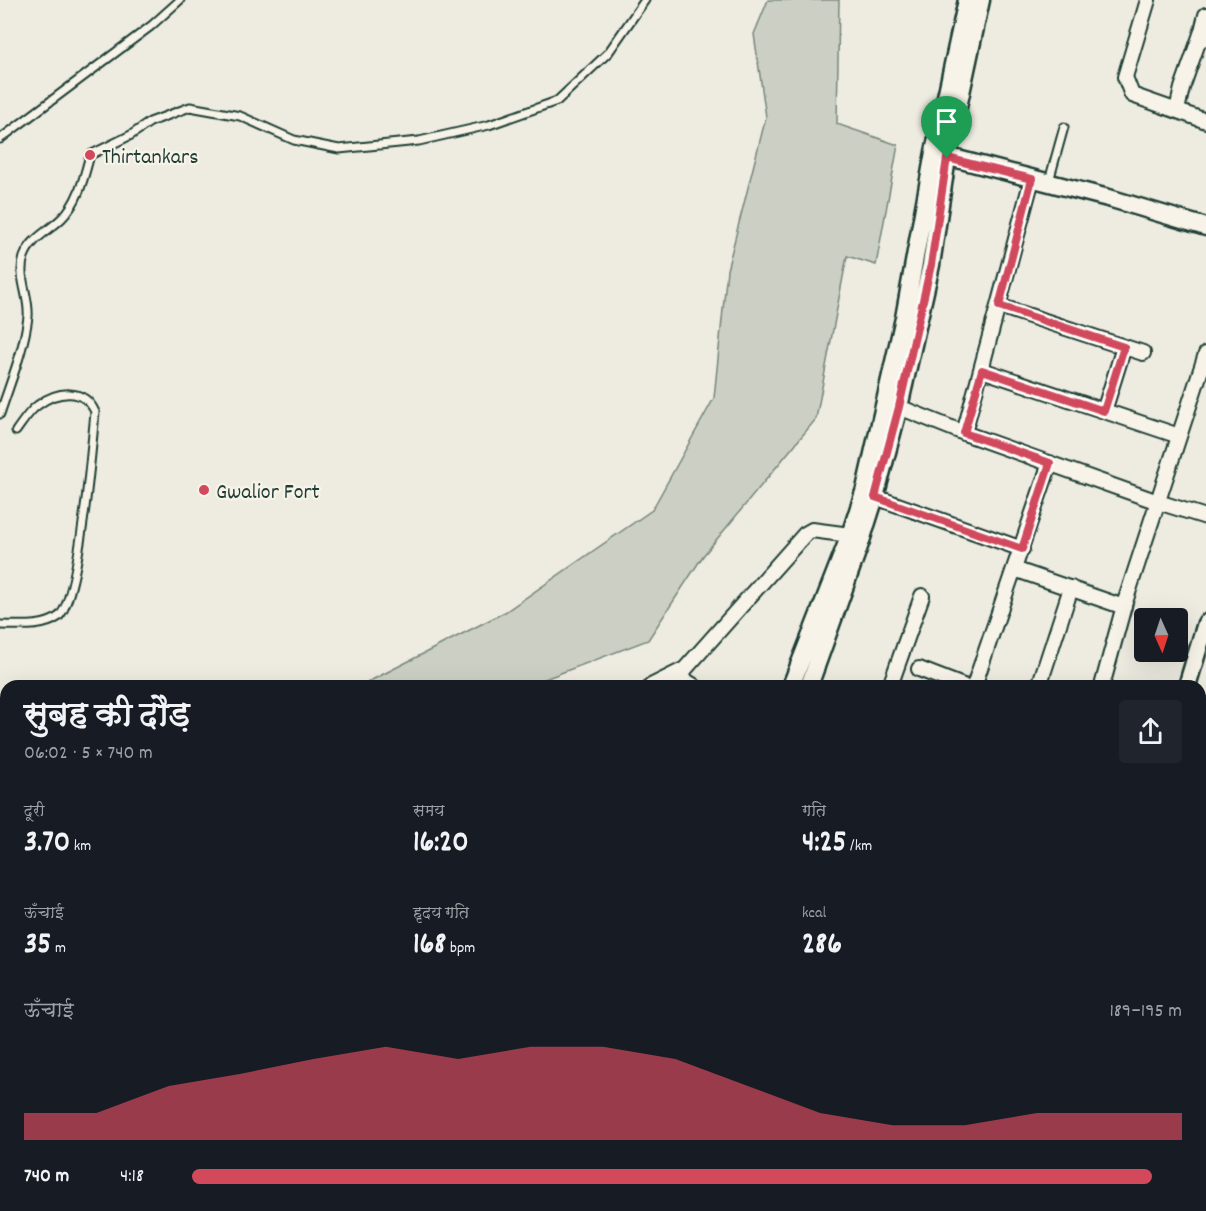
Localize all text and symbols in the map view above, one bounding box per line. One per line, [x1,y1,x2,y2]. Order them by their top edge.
pin [921,96,972,158]
icon: arrive [930,105,963,138]
place label: Thirtankars [102,143,198,174]
marker: Thirtankars [83,148,97,162]
place label: Gwalior Fort [216,478,320,509]
marker: Gwalior Fort [197,483,211,497]
north arrow [1134,608,1188,662]
map controls [1134,608,1188,662]
text: सुबह की दौड़ [24,694,190,741]
button: share [1119,700,1182,763]
text: 06:02 · 5 × 740 m [24,740,153,768]
text: दूरी [24,800,45,823]
text: समय [413,800,444,823]
text: गति [802,800,826,823]
text: 3.70 [24,823,70,866]
text: 16:20 [413,823,469,866]
text: 4:25 [802,823,846,866]
text: km [70,835,91,858]
text: /km [846,835,872,858]
text: ऊँचाई [24,902,64,925]
text: हृदय गति [413,902,469,925]
text: kcal [802,902,826,925]
text: 35 [24,925,51,968]
text: 168 [413,925,446,968]
text: 286 [802,925,842,968]
text: m [51,937,66,960]
text: bpm [446,937,475,960]
text: ऊँचाई [24,998,74,1026]
text: 189–195 m [1109,998,1182,1026]
text: 740 m [24,1163,69,1191]
text: 4:18 [120,1163,144,1191]

